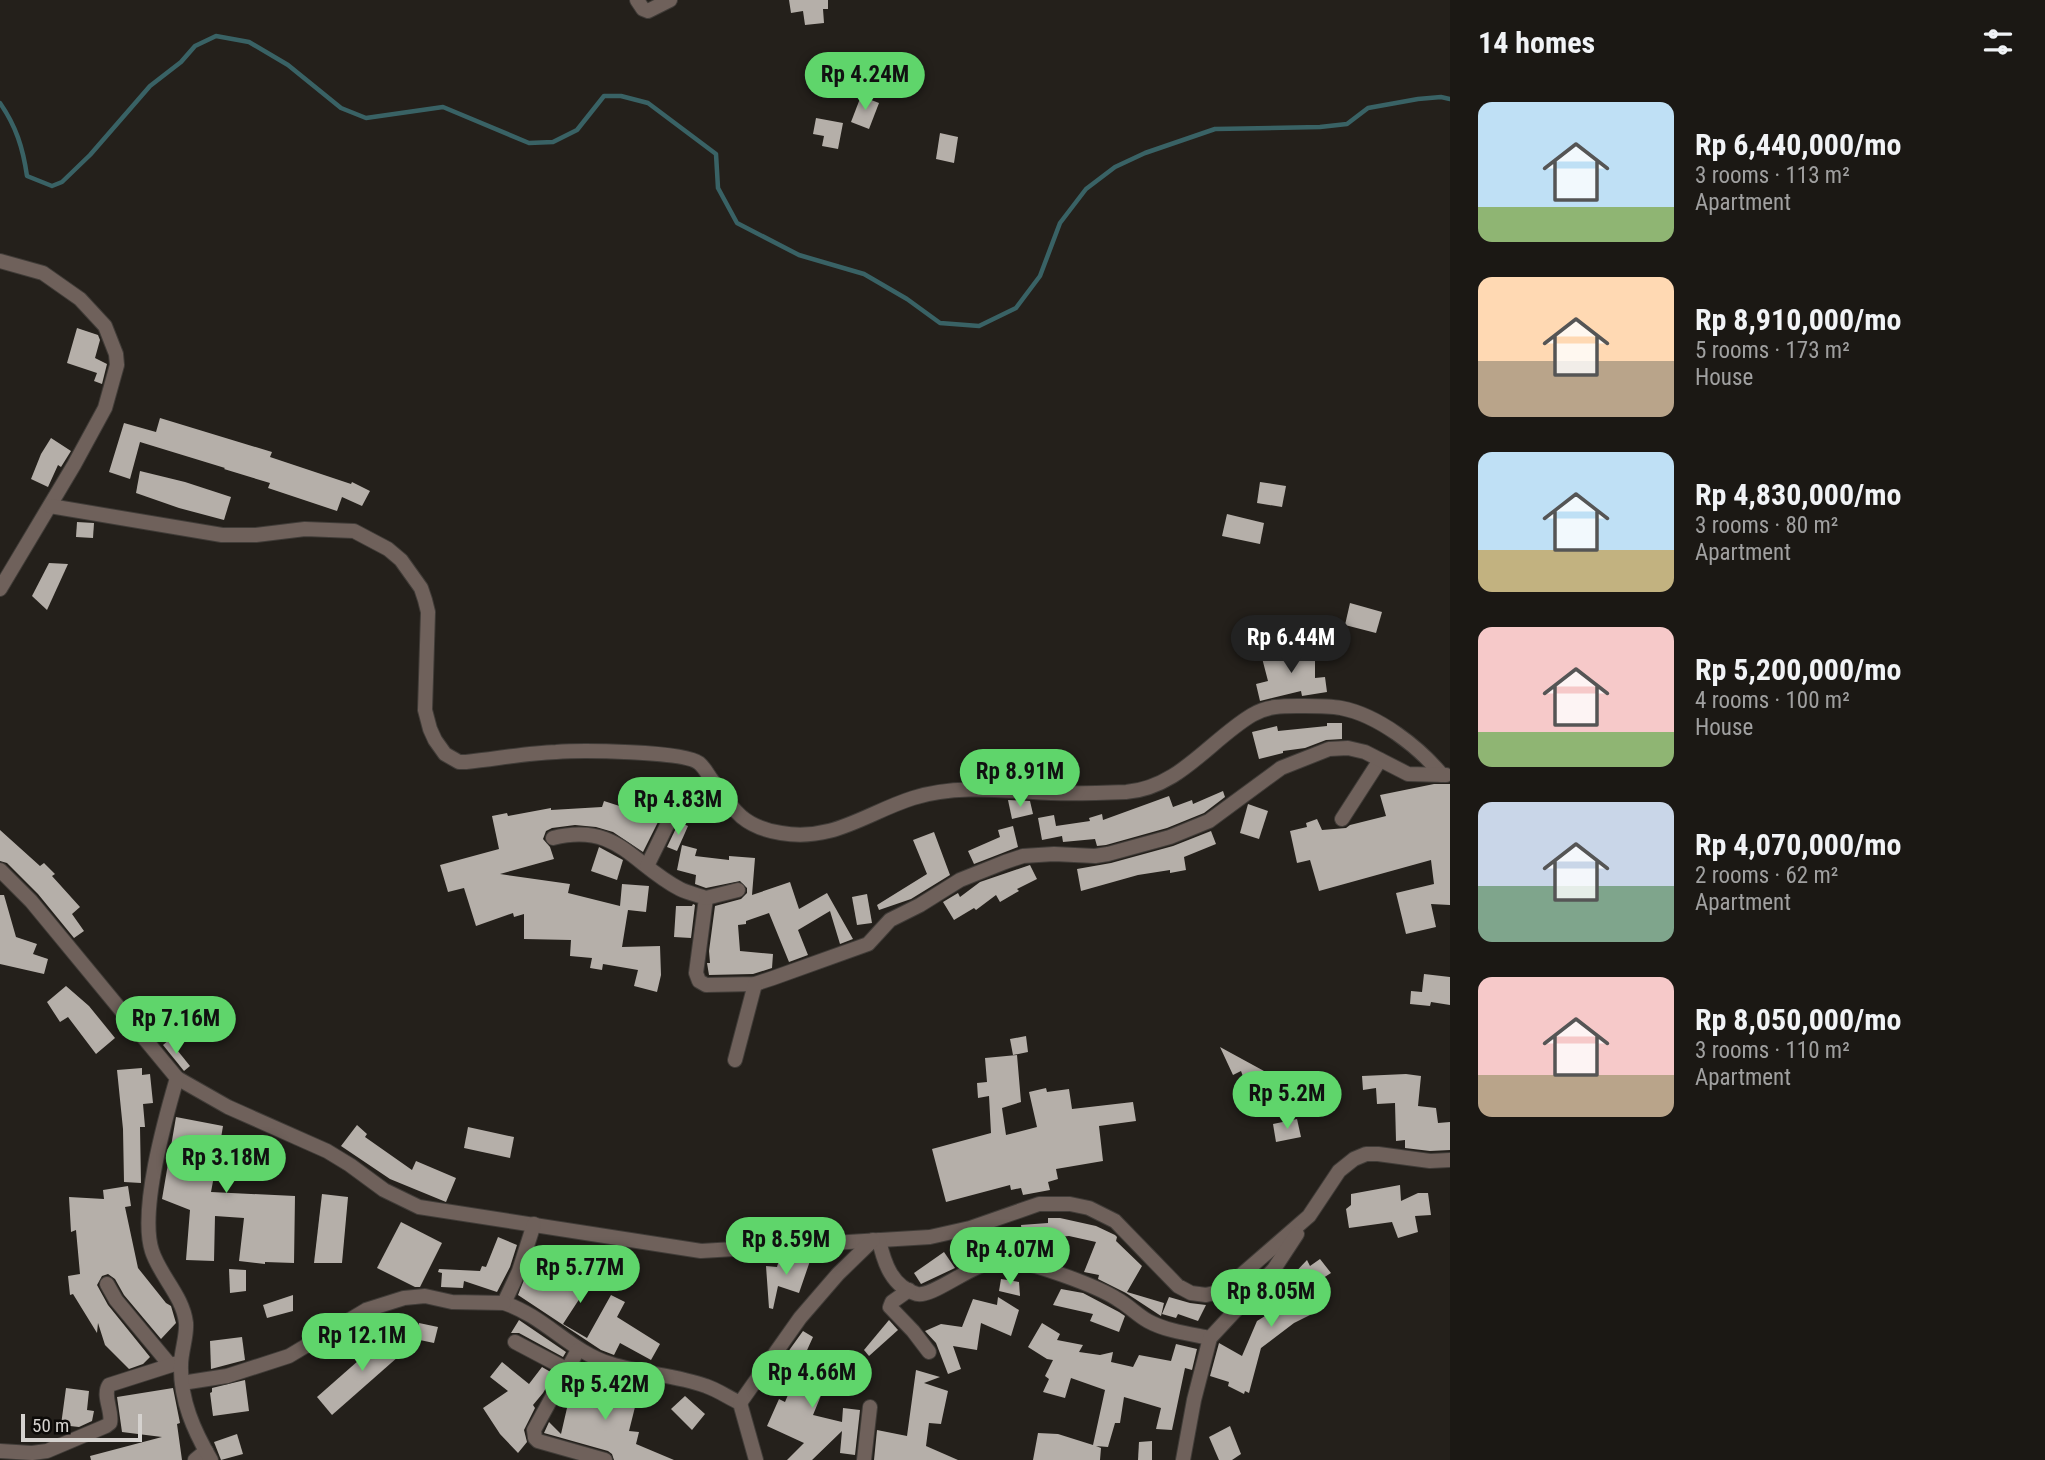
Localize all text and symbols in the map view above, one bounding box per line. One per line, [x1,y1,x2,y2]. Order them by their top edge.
icon: filters [1979,23,2017,61]
text: 14 homes [1478,25,1595,60]
pin: Rp 4.24M [793,52,937,112]
text: Rp 4.24M [821,61,909,88]
text: Rp 6,440,000/mo [1695,127,1901,162]
icon: home [1534,130,1618,214]
text: 3 rooms · 113 m² [1695,162,1850,189]
text: Apartment [1695,189,1791,216]
text: Rp 8,910,000/mo [1695,302,1901,337]
icon: home [1534,305,1618,389]
text: 5 rooms · 173 m² [1695,337,1850,364]
text: House [1695,364,1753,391]
text: Rp 4,830,000/mo [1695,477,1901,512]
icon: home [1534,480,1618,564]
text: 3 rooms · 80 m² [1695,512,1838,539]
text: Apartment [1695,539,1791,566]
pin: Rp 6.44M [1219,616,1363,675]
text: Rp 6.44M [1247,624,1335,651]
text: Rp 5,200,000/mo [1695,652,1901,687]
icon: home [1534,655,1618,739]
text: 4 rooms · 100 m² [1695,687,1850,714]
text: House [1695,714,1753,741]
pin: Rp 8.91M [948,750,1092,809]
text: Rp 8.91M [976,758,1064,785]
pin: Rp 4.83M [606,778,750,837]
text: Rp 4.83M [634,786,722,813]
text: Rp 4,070,000/mo [1695,827,1901,862]
icon: home [1534,830,1618,914]
text: 2 rooms · 62 m² [1695,862,1838,889]
text: Apartment [1695,889,1791,916]
pin: Rp 7.16M [104,996,248,1056]
text: Rp 8,050,000/mo [1695,1002,1901,1037]
text: Rp 7.16M [132,1005,220,1032]
icon: home [1534,1005,1618,1089]
text: 3 rooms · 110 m² [1695,1037,1850,1064]
text: Apartment [1695,1064,1791,1091]
pin: Rp 5.2M [1222,1072,1352,1131]
text: Rp 5.2M [1249,1080,1325,1107]
pin: Rp 3.18M [154,1136,298,1195]
text: Rp 3.18M [182,1144,270,1171]
pin: Rp 8.59M [714,1218,858,1277]
text: Rp 8.59M [742,1226,830,1253]
pin: Rp 4.07M [938,1228,1082,1287]
text: Rp 4.07M [966,1236,1054,1263]
pin: Rp 5.77M [508,1246,652,1305]
text: Rp 5.77M [536,1254,624,1281]
pin: Rp 8.05M [1199,1270,1343,1329]
text: Rp 8.05M [1227,1278,1315,1305]
pin: Rp 12.1M [290,1314,434,1373]
text: Rp 12.1M [318,1322,406,1349]
pin: Rp 4.66M [740,1350,884,1410]
text: Rp 4.66M [768,1359,856,1386]
pin: Rp 5.42M [533,1362,677,1422]
text: Rp 5.42M [561,1371,649,1398]
scale bar [21,1411,142,1443]
text: 50 m [32,1414,69,1437]

